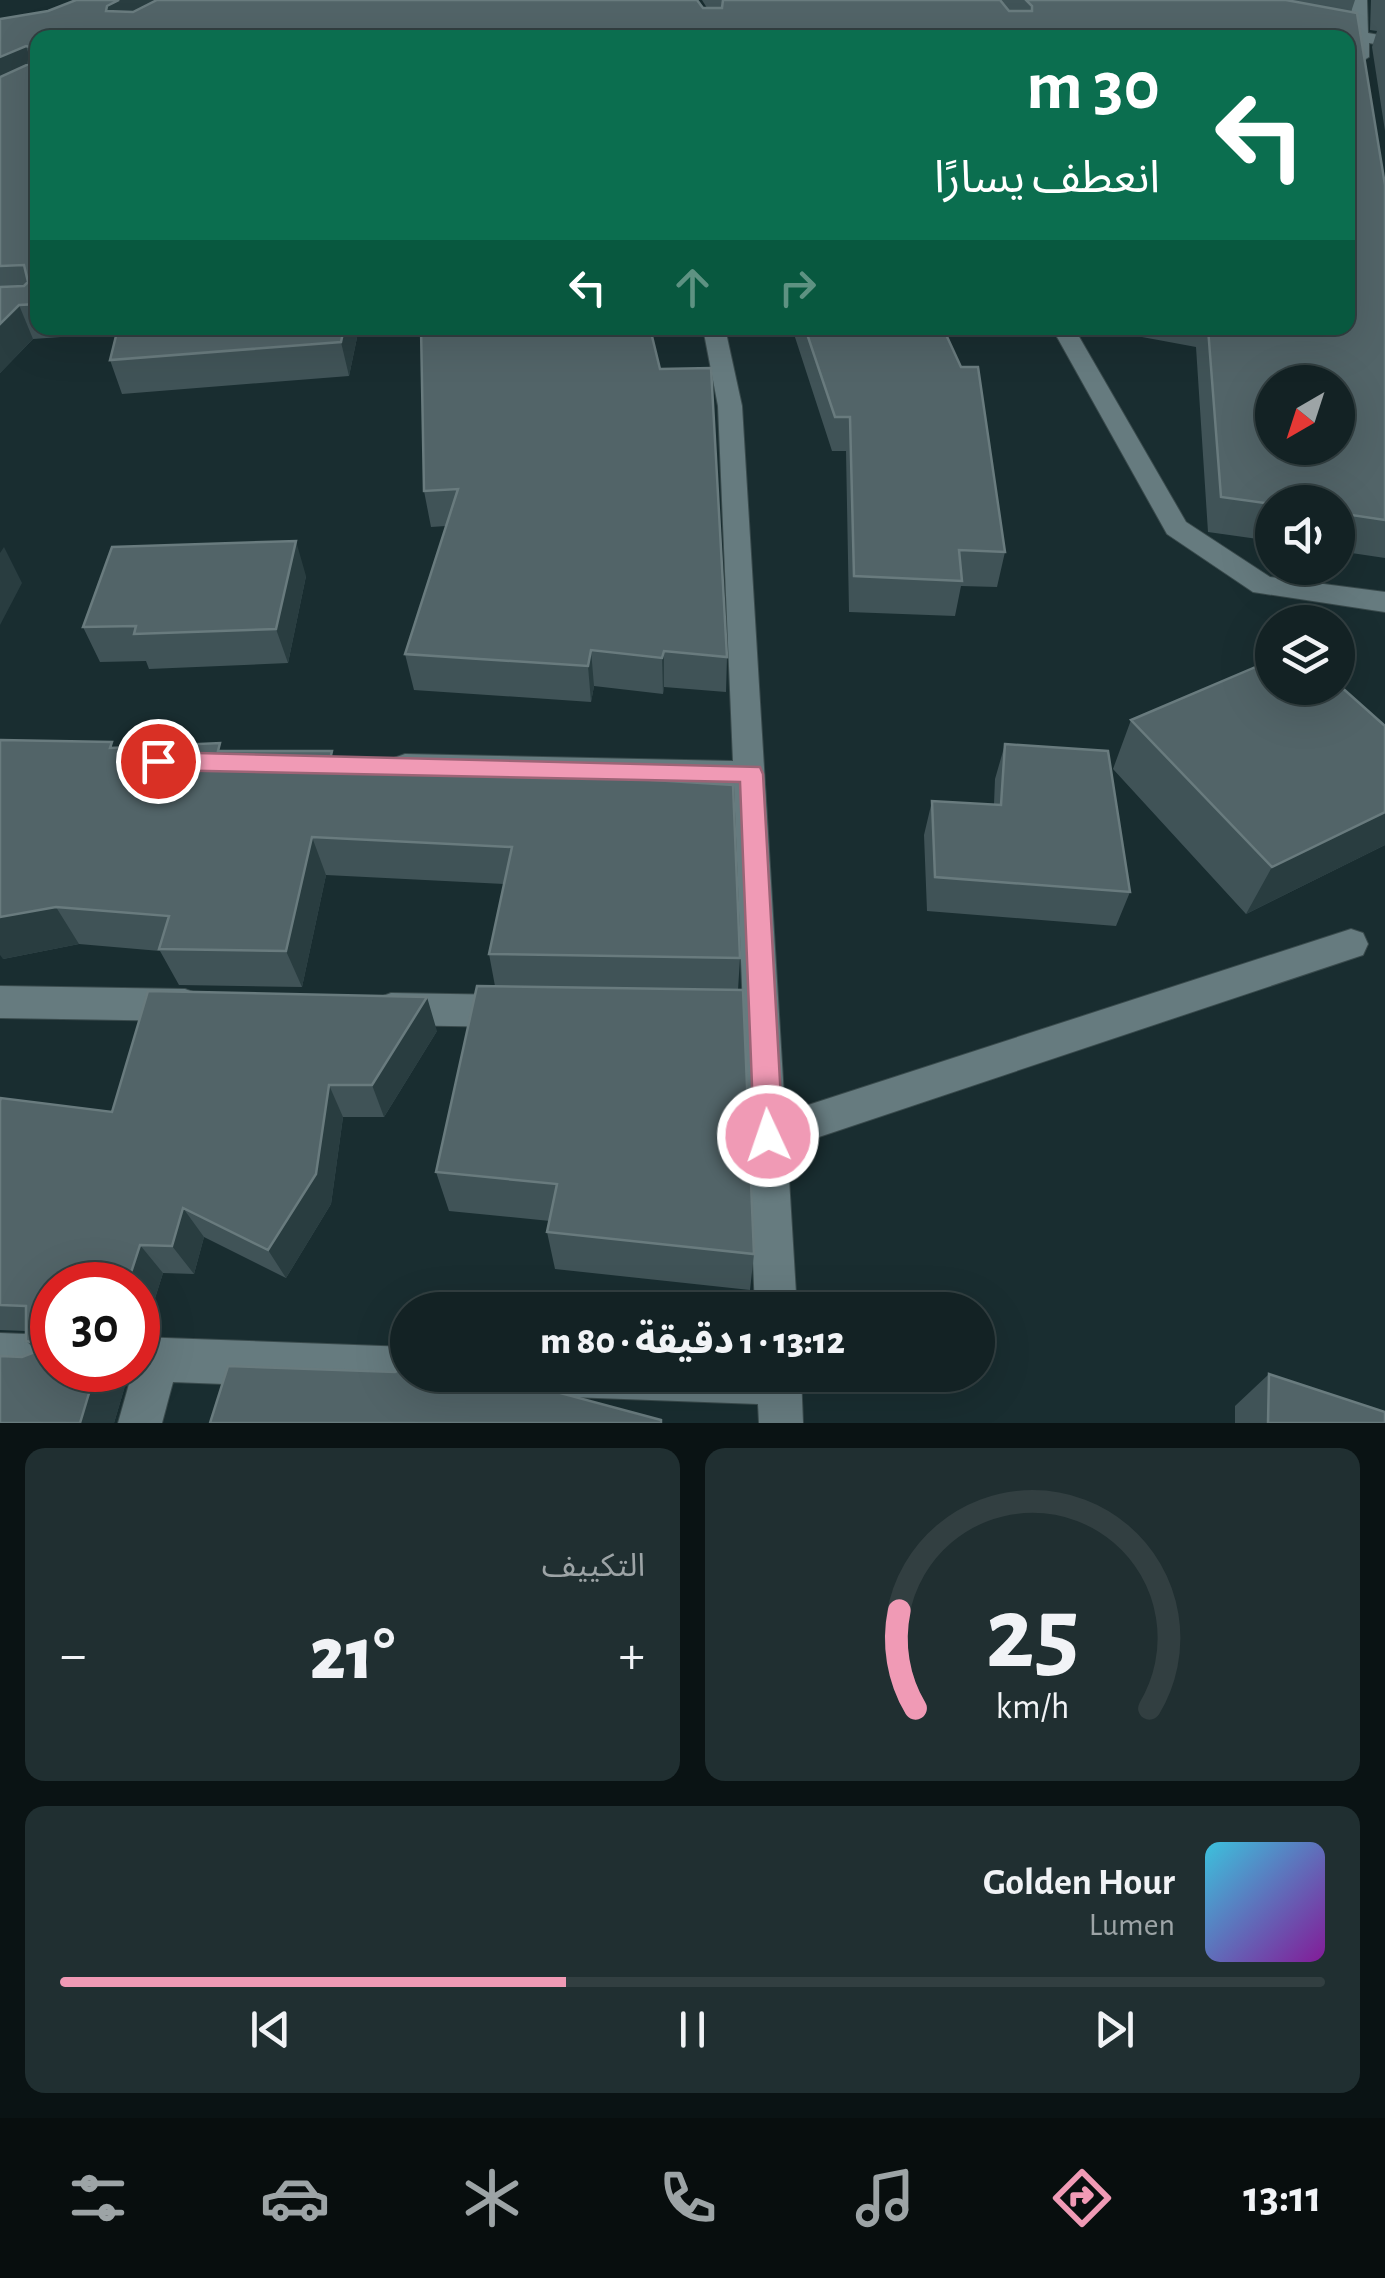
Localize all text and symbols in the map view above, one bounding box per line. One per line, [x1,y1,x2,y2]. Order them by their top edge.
text: 30 m [1026,52,1160,122]
icon: left [1195,70,1325,200]
text: انعطف يسارًا [934,156,1160,201]
icon: left [560,260,615,315]
icon: ahead [665,260,720,315]
icon: right [770,260,825,315]
north arrow [1255,365,1355,465]
map controls [1255,365,1355,705]
button: sound [1255,485,1355,585]
button: layers [1255,605,1355,705]
pin [116,719,201,804]
icon: arrive [131,734,186,789]
position arrow [716,1084,820,1188]
speed limit sign: 30 [30,1262,160,1392]
text: 13:12 · 1 دقيقة · 80 m [540,1323,845,1361]
text: التكييف [542,1550,645,1582]
text: 25 [986,1583,1079,1687]
text: 21° [310,1618,395,1693]
text: − [60,1628,86,1683]
text: + [619,1628,645,1683]
text: km/h [996,1689,1069,1725]
text: Golden Hour [983,1864,1175,1902]
text: Lumen [1089,1909,1175,1941]
icon: previous [243,2002,298,2057]
icon: pause [665,2002,720,2057]
icon: next [1087,2002,1142,2057]
icon: filters [63,2163,133,2233]
icon: car [260,2163,330,2233]
icon: climate [457,2163,527,2233]
icon: phone [653,2163,723,2233]
icon: music [850,2163,920,2233]
icon: directions [1047,2163,1117,2233]
text: 13:11 [1243,2175,1322,2220]

